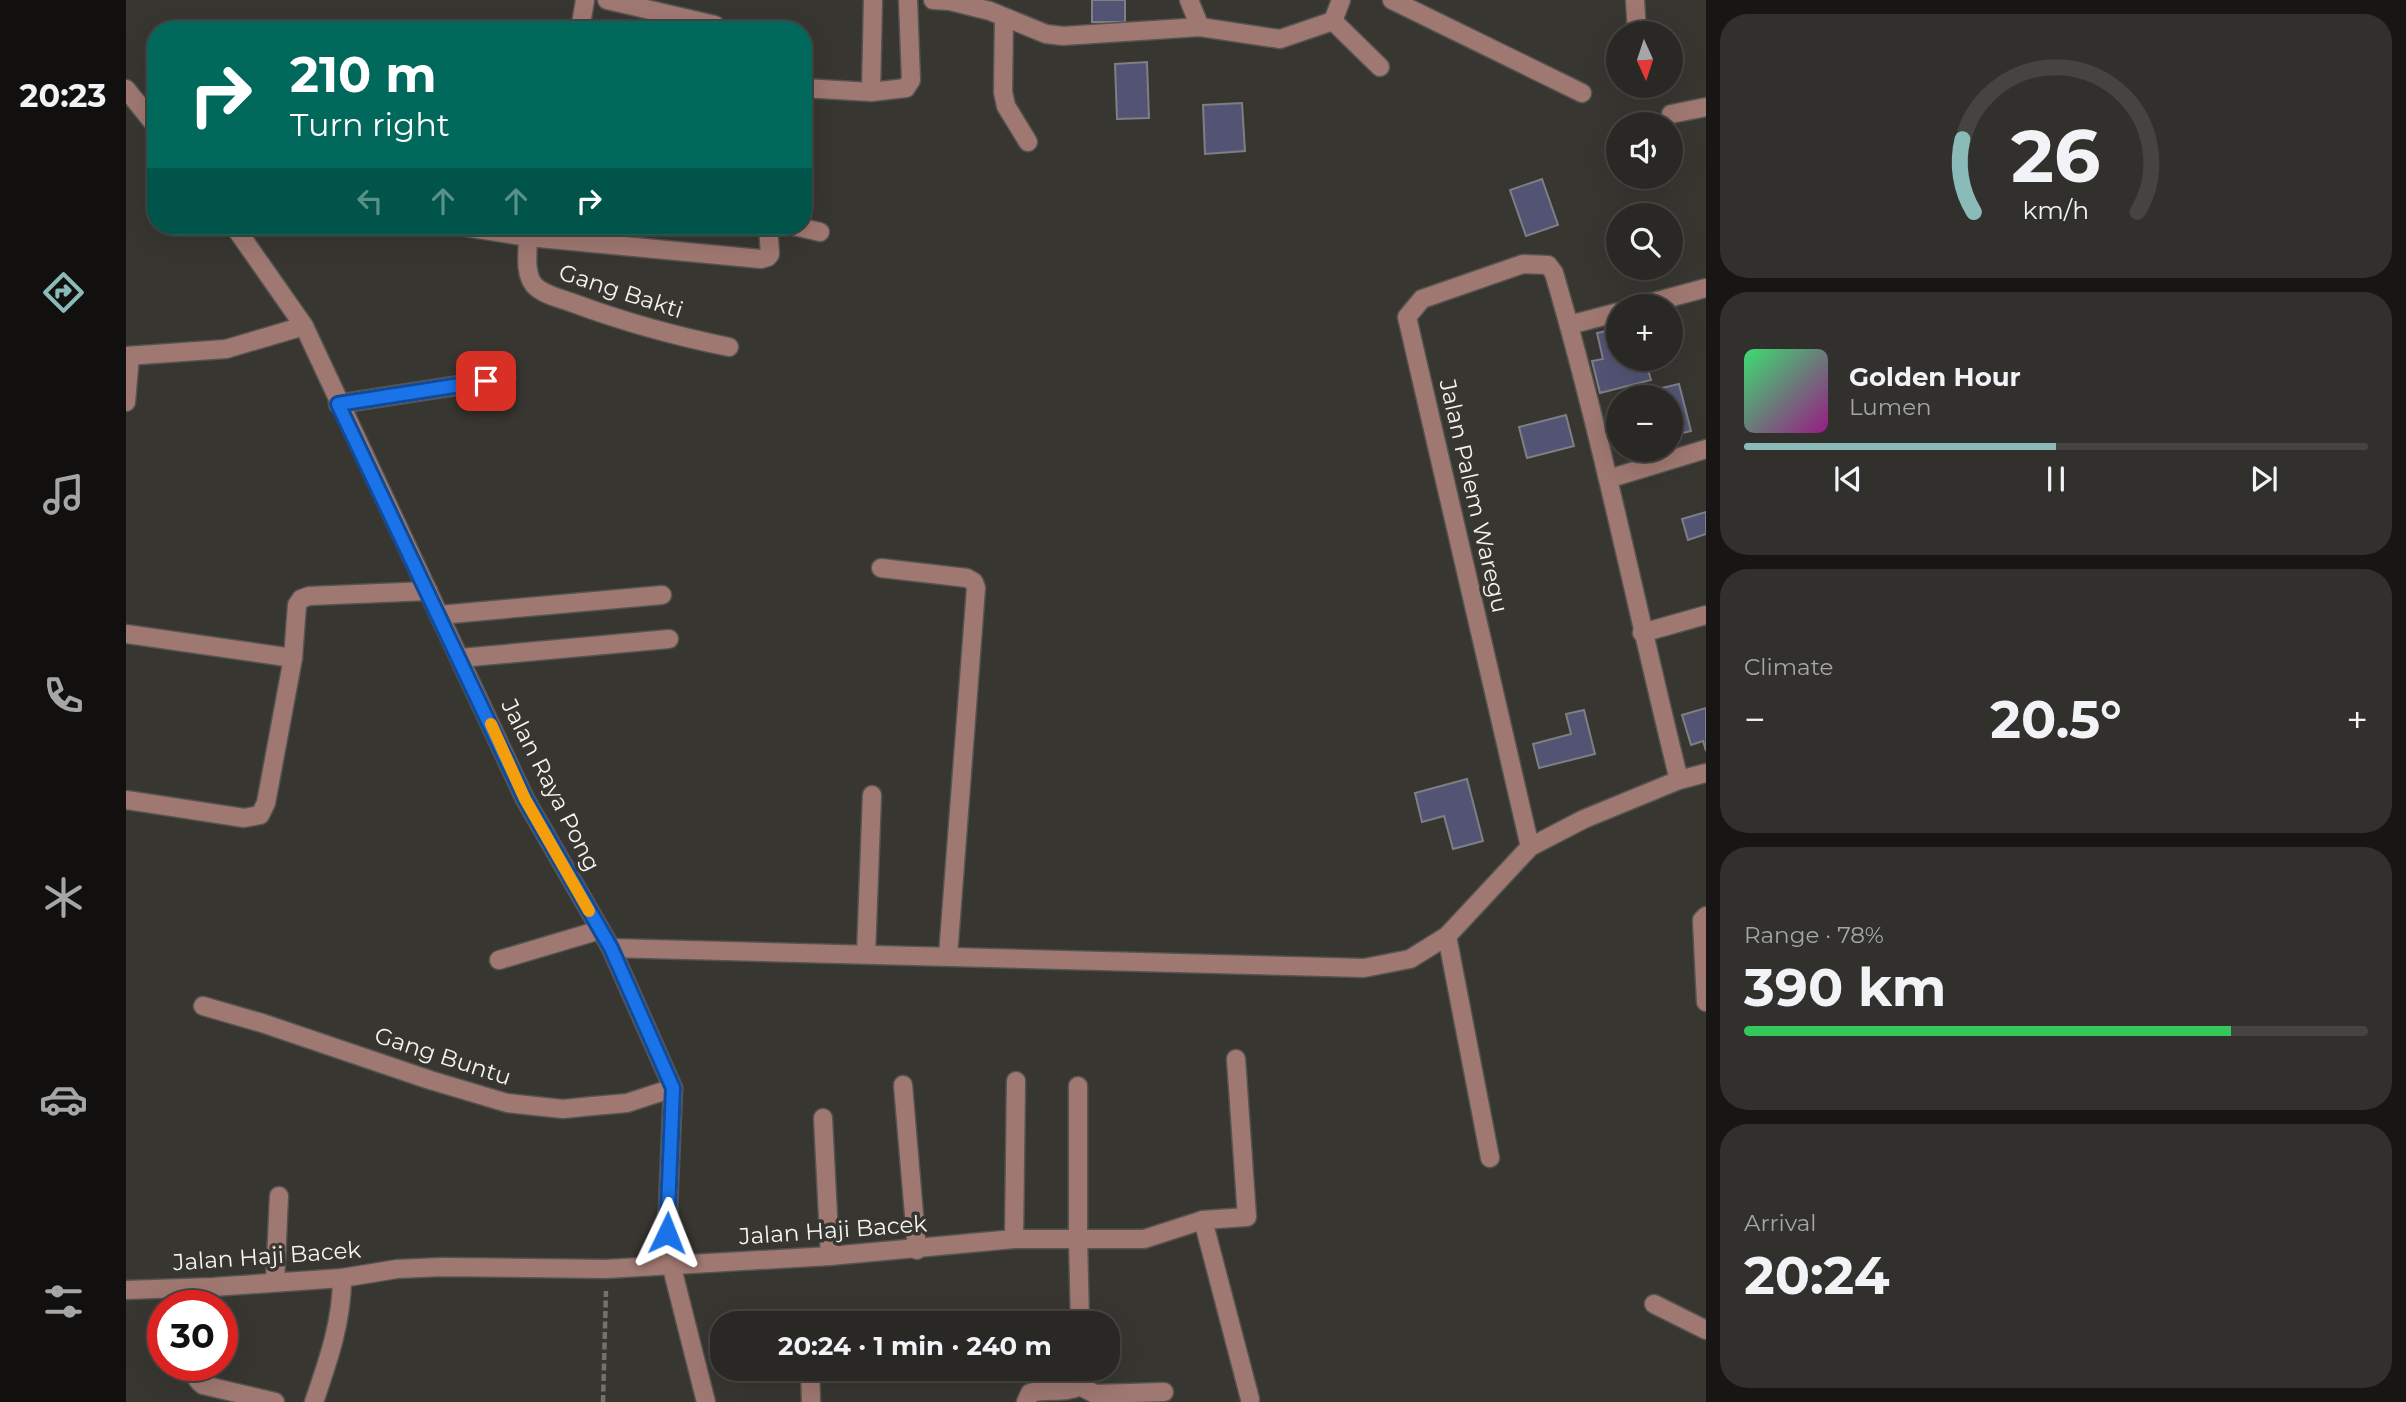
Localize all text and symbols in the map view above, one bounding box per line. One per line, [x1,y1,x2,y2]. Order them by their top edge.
north arrow [1606,21,1684,98]
map controls [1606,21,1683,462]
text: 210 m [290,45,437,104]
icon: right [175,49,266,140]
text: 20:23 [20,76,106,115]
text: Turn right [290,105,450,144]
button: sound [1606,112,1683,189]
text: 26 [2011,112,2101,200]
icon: left [351,182,389,220]
icon: ahead [424,182,462,220]
icon: ahead [497,182,535,220]
icon: right [570,182,608,220]
text: km/h [2023,195,2089,225]
button: search [1606,203,1683,280]
street label: Gang Bakti [555,258,687,324]
icon: directions [39,268,88,317]
button: + [1606,294,1683,371]
pin [456,351,516,411]
text: Golden Hour [1849,361,2021,393]
icon: arrive [467,362,505,400]
street label: Jalan Palem Waregu [1433,376,1514,615]
button: − [1606,385,1683,462]
text: Lumen [1849,393,1932,421]
icon: previous [1829,460,1867,498]
icon: pause [2037,460,2075,498]
icon: next [2245,460,2283,498]
icon: music [39,470,88,519]
text: Climate [1744,653,1833,681]
icon: phone [39,671,88,720]
text: 20.5° [1990,688,2122,751]
street label: Jalan Raya Pong [495,693,607,876]
text: − [1744,696,1766,743]
text: + [2346,696,2368,743]
icon: climate [39,873,88,922]
text: Range · 78% [1744,921,1884,949]
text: 390 km [1744,956,1946,1019]
street label: Gang Buntu [371,1021,515,1091]
icon: car [39,1075,88,1124]
position arrow [630,1196,704,1270]
street label: Jalan Haji Bacek [737,1209,928,1251]
text: Arrival [1744,1209,1817,1237]
street label: Jalan Haji Bacek [171,1235,362,1277]
text: 20:24 [1744,1244,1890,1307]
icon: filters [39,1277,88,1326]
speed limit sign: 30 [147,1290,238,1381]
text: 20:24 · 1 min · 240 m [778,1330,1052,1362]

